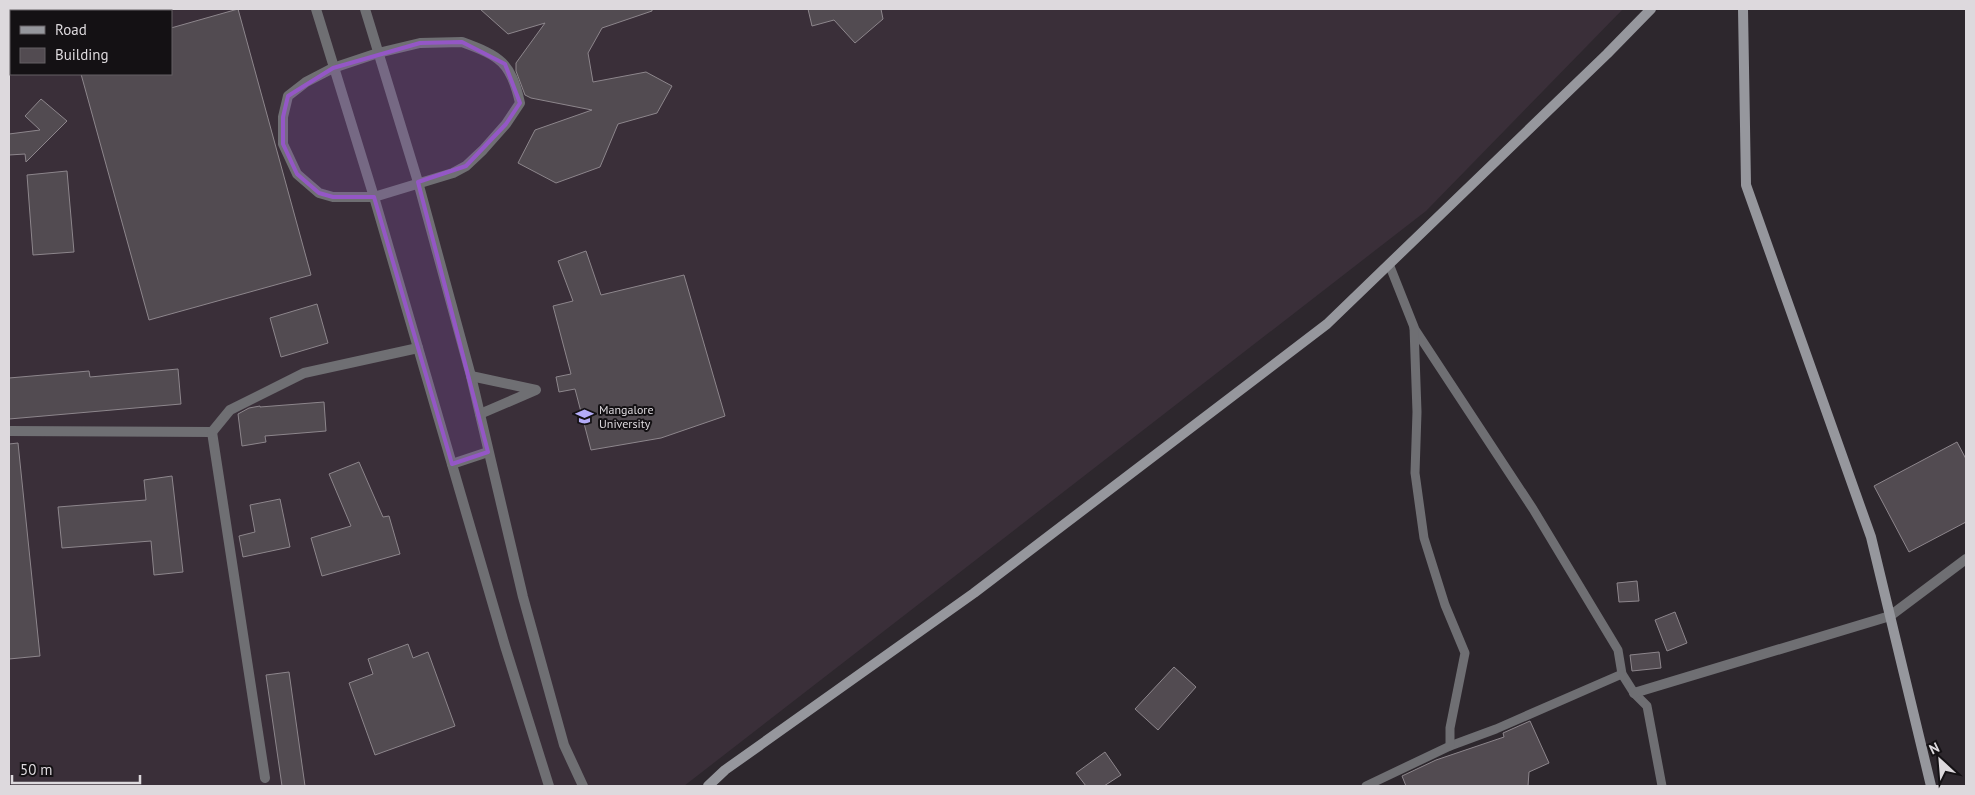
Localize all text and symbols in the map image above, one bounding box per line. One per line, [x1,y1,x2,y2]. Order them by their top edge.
legend [10,10,172,75]
text: Road [55,20,87,39]
text: Building [55,45,109,64]
place label: Mangalore University [599,402,654,431]
school or university icon: Mangalore University [575,407,595,427]
north arrow [1915,735,1965,785]
text: N [1926,738,1942,758]
scale bar [12,752,140,784]
text: 50 m [20,760,53,779]

